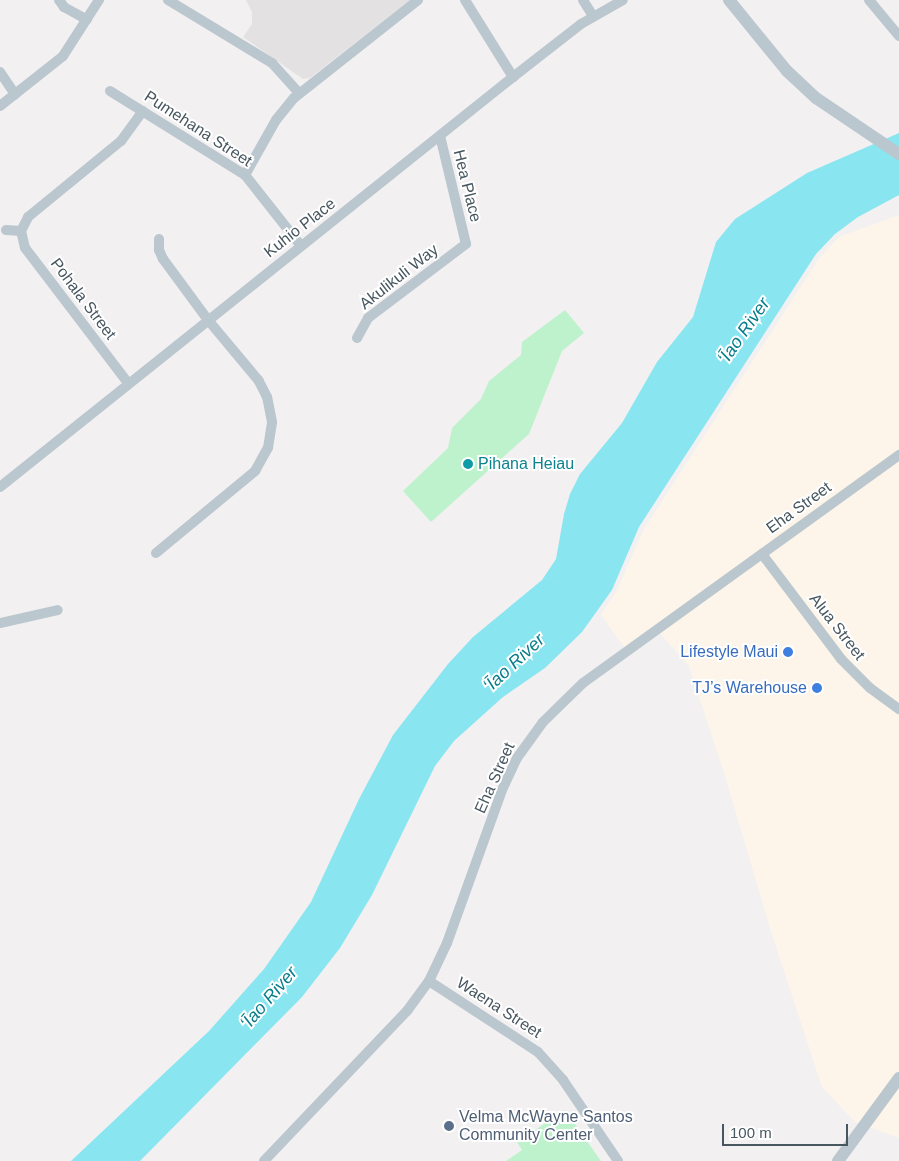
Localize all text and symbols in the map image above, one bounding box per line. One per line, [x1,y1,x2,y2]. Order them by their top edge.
street label: Pumehana Street [141,87,255,171]
street label: Hea Place [449,148,485,224]
street label: Kuhio Place [260,194,340,262]
street label: Akulikuli Way [356,240,442,314]
street label: Pohala Street [46,255,120,343]
water label: ʻĪao River [713,294,775,368]
place label: Pihana Heiau [478,454,574,474]
marker: Pihana Heiau [462,458,474,470]
street label: Eha Street [763,478,835,538]
street label: Alua Street [805,590,869,664]
water label: ʻĪao River [479,629,549,697]
place label: Lifestyle Maui [680,642,778,662]
marker: Lifestyle Maui [782,646,794,658]
place label: TJ’s Warehouse [692,678,807,698]
marker: TJ’s Warehouse [811,682,823,694]
street label: Eha Street [471,740,519,816]
water label: ʻĪao River [236,962,302,1034]
street label: Waena Street [453,973,545,1043]
place label: Velma McWayne Santos Community Center [459,1107,633,1145]
scale bar [724,1114,850,1146]
marker: Velma McWayne Santos Community Center [443,1120,455,1132]
text: 100 m [730,1124,772,1141]

